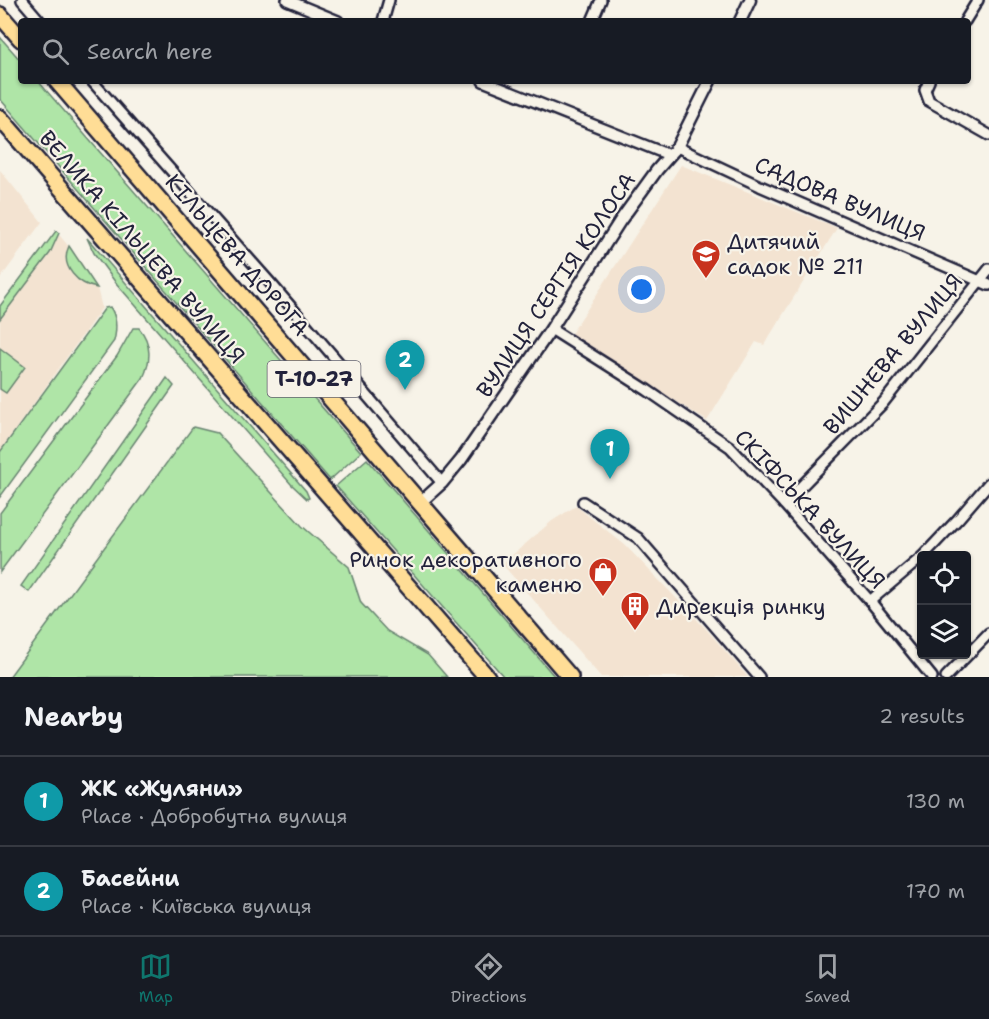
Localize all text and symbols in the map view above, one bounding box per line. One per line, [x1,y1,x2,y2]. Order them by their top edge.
search box [18,18,971,84]
icon: search [39,35,72,68]
text: Search here [87,37,213,66]
street label: ВЕЛИКА КІЛЬЦЕВА ВУЛИЦЯ [33,124,251,370]
street label: САДОВА ВУЛИЦЯ [750,150,930,248]
street label: ВУЛИЦЯ СЕРГІЯ КОЛОСА [470,167,642,403]
street label: КІЛЬЦЕВА ДОРОГА [159,168,315,342]
place label: Дитячий садок № 211 [727,227,864,281]
school or university icon: Дитячий садок № 211 [690,238,722,280]
street label: ВИШНЕВА ВУЛИЦЯ [817,267,969,441]
your location [627,275,656,304]
pin: 2 [386,340,424,390]
road number: Т-10-27 [268,361,360,397]
street label: СКІФСЬКА ВУЛИЦЯ [728,423,892,595]
pin: 1 [590,430,630,479]
place label: Ринок декоративного каменю [349,545,582,599]
map controls [917,551,971,659]
button: locate [917,551,971,605]
shop icon: Ринок декоративного каменю [587,556,619,598]
building icon: Дирекція ринку [619,590,651,632]
place label: Дирекція ринку [656,592,826,621]
button: layers [917,605,971,659]
text: Nearby [24,699,123,734]
text: 2 results [879,703,965,729]
text: ЖК «Жуляни» [81,774,243,803]
text: 1 [39,788,48,814]
text: 130 m [906,788,965,814]
text: Place · Добробутна вулиця [81,803,347,829]
text: Басейни [81,864,180,893]
text: 2 [37,878,51,904]
text: 170 m [906,878,965,904]
text: Place · Київська вулиця [81,893,312,919]
tab: Map [139,950,173,1007]
tab: Directions [451,950,527,1007]
tab: Saved [805,950,850,1007]

